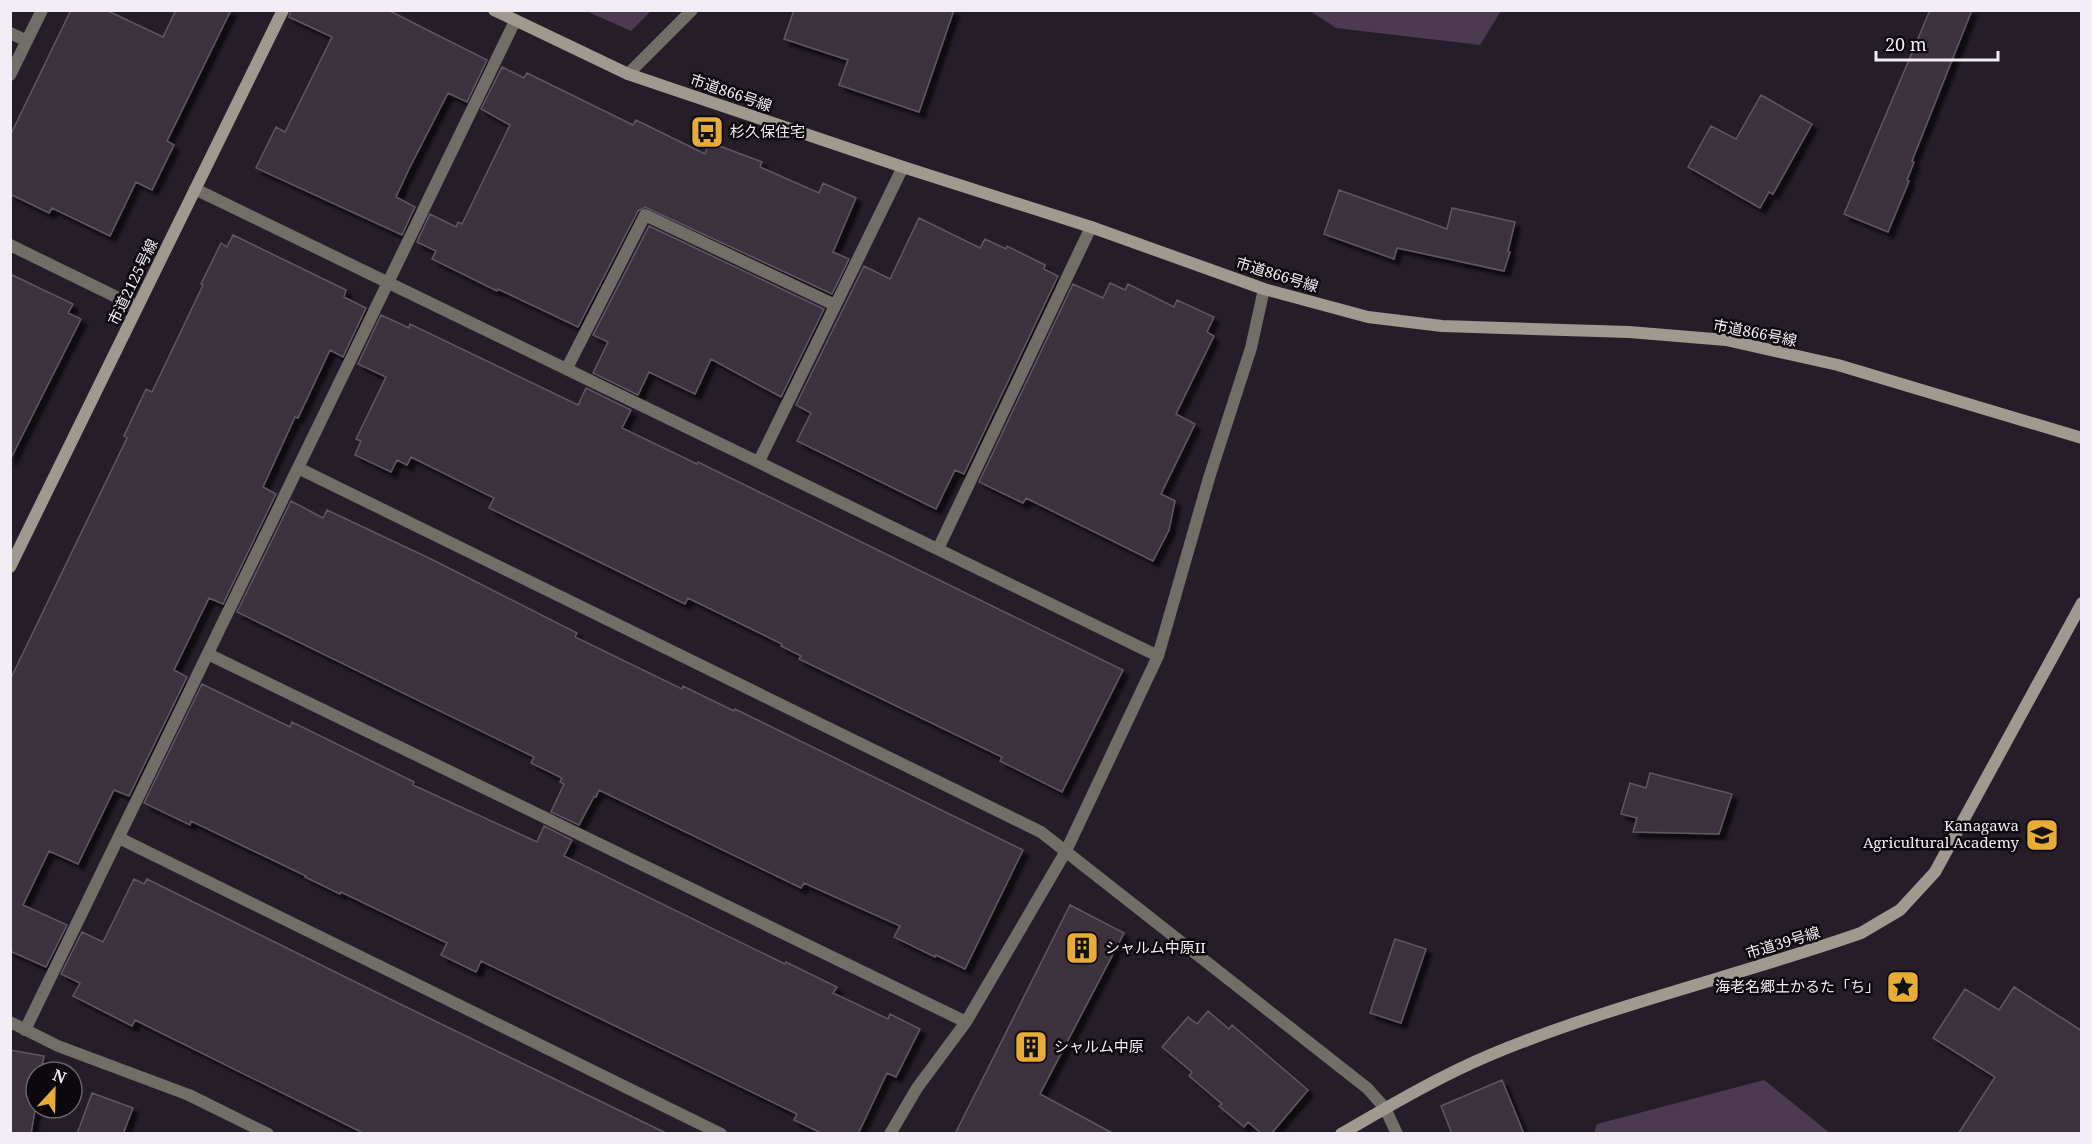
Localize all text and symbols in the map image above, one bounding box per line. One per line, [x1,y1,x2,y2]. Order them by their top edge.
scale bar [1876,24,1998,62]
text: 20 m [1885,32,1927,56]
street label: 市道866号線 [688,69,775,115]
bus stop icon: 杉久保住宅 [689,114,725,150]
place label: 杉久保住宅 [730,121,805,141]
street label: 市道2125号線 [103,235,162,328]
street label: 市道866号線 [1234,252,1321,296]
street label: 市道866号線 [1711,314,1799,350]
place label: Kanagawa Agricultural Academy [1863,815,2020,852]
school or university icon: Kanagawa Agricultural Academy [2024,817,2060,853]
street label: 市道39号線 [1743,921,1822,963]
building icon: シャルム中原II [1064,930,1100,966]
place label: シャルム中原II [1105,937,1206,957]
place icon: 海老名郷土かるた「ち」 [1885,969,1921,1005]
place label: 海老名郷土かるた「ち」 [1715,976,1880,996]
building icon: シャルム中原 [1013,1029,1049,1065]
place label: シャルム中原 [1054,1036,1144,1056]
north arrow [24,1060,84,1120]
text: N [50,1064,70,1089]

